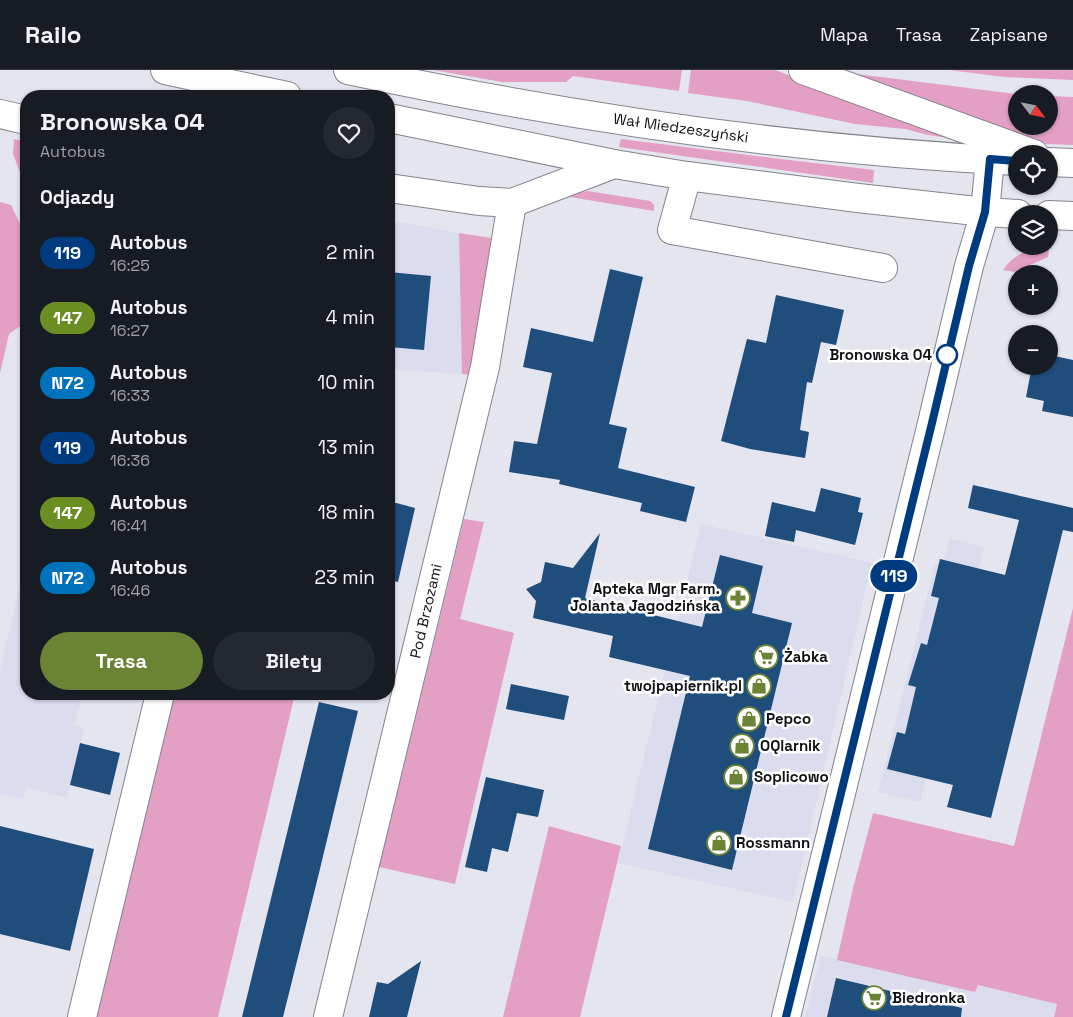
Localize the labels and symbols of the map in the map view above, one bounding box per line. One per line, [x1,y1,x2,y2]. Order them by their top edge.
north arrow [1008,85,1058,135]
street label: Wał Miedzeszyński [612,109,750,146]
marker: Bronowska 04 [936,344,958,366]
place label: Bronowska 04 [829,345,932,364]
line badge: 119 [865,560,923,592]
street label: Pod Brzozami [405,562,446,660]
place label: Apteka Mgr Farm. Jolanta Jagodzińska [570,579,720,615]
pharmacy icon: Apteka Mgr Farm. Jolanta Jagodzińska [725,585,751,611]
supermarket icon: Żabka [753,644,779,670]
place label: Żabka [784,647,828,666]
shop icon: twojpapiernik.pl [746,673,772,699]
place label: twojpapiernik.pl [624,676,742,695]
shop icon: Pepco [736,706,762,732]
place label: Pepco [766,709,811,728]
shop icon: OQlarnik [729,733,755,759]
place label: OQlarnik [760,736,821,755]
shop icon: Soplicowo [723,764,749,790]
place label: Soplicowo [754,767,829,786]
shop icon: Rossmann [706,830,732,856]
place label: Rossmann [736,833,810,852]
supermarket icon: Biedronka [861,985,887,1011]
place label: Biedronka [892,988,966,1007]

